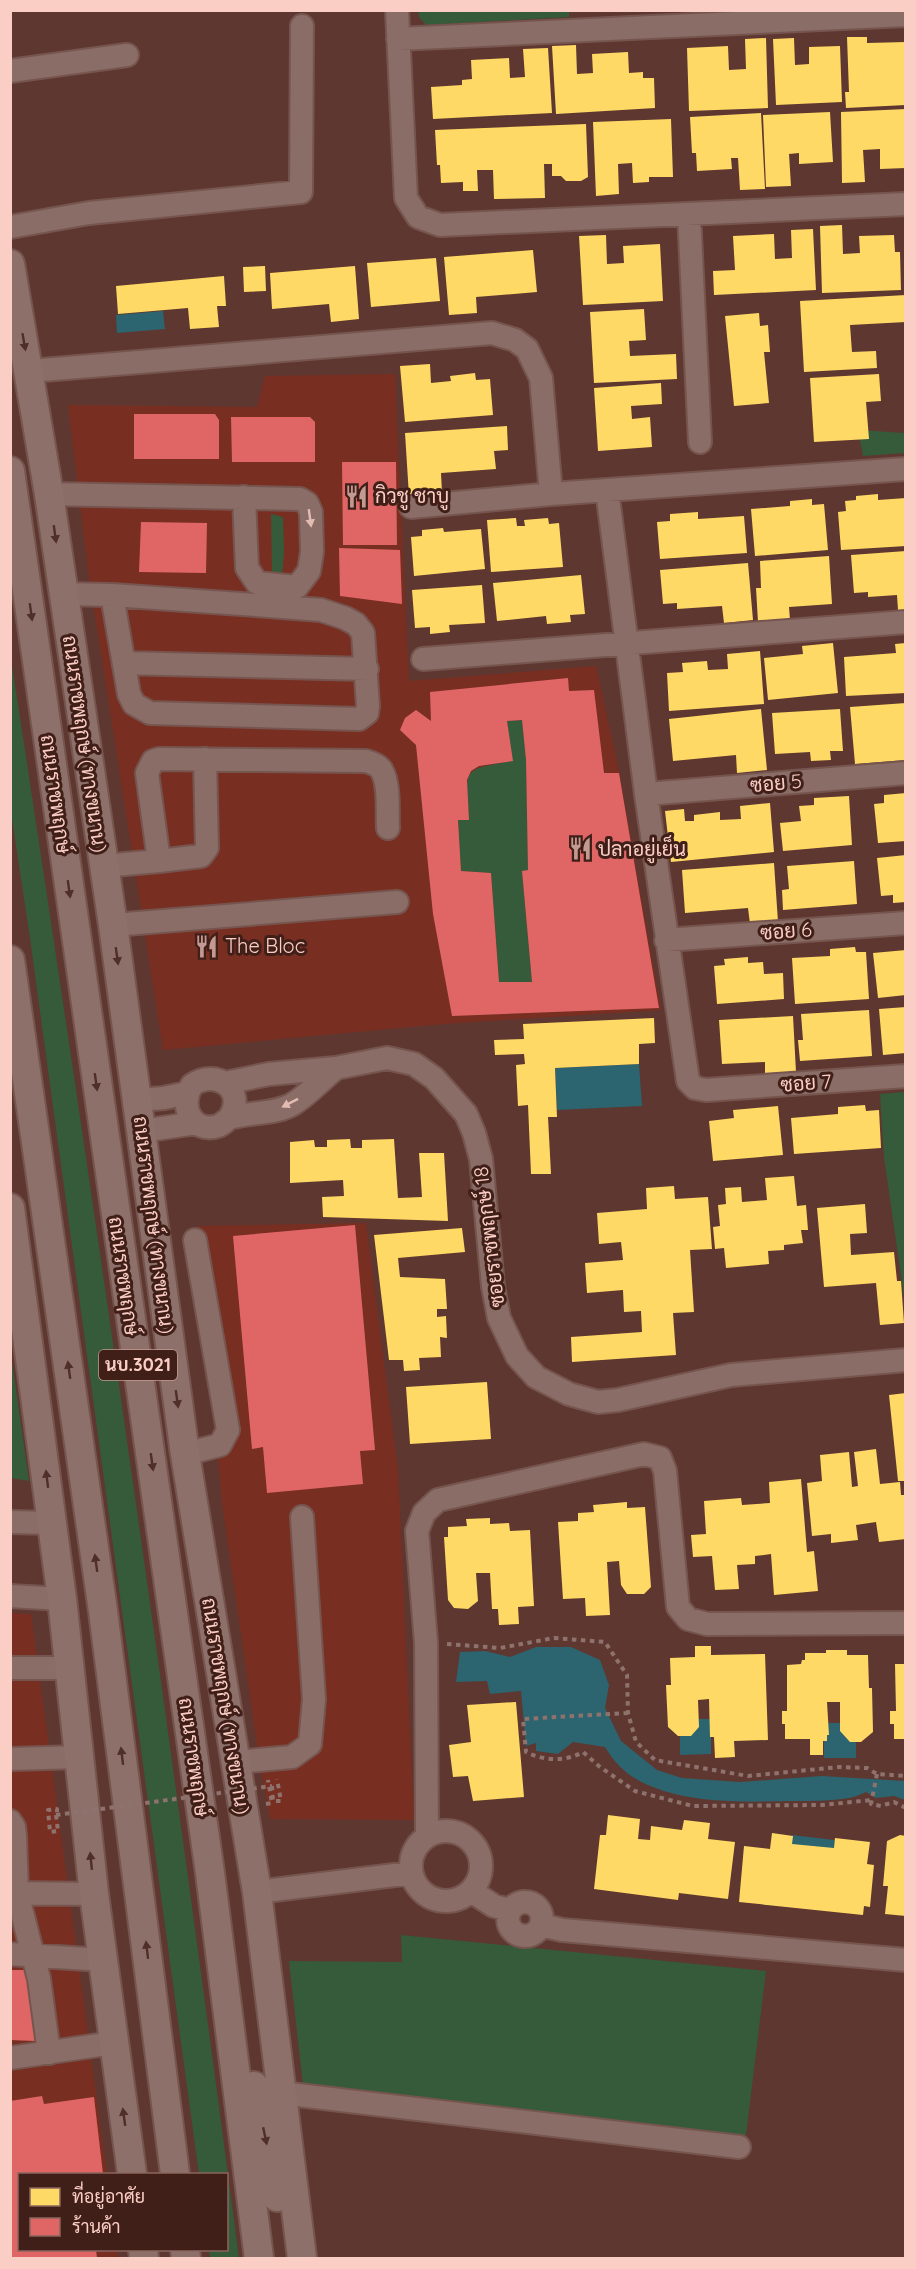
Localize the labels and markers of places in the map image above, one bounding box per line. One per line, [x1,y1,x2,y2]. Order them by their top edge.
restaurant icon: กิวชู ชาบู [344,483,370,509]
place label: กิวชู ชาบู [375,483,449,511]
place label: ปลาอยู่เย็น [598,834,686,864]
restaurant icon: ปลาอยู่เย็น [567,836,593,862]
restaurant icon: The Bloc [194,933,220,959]
place label: The Bloc [225,933,305,958]

